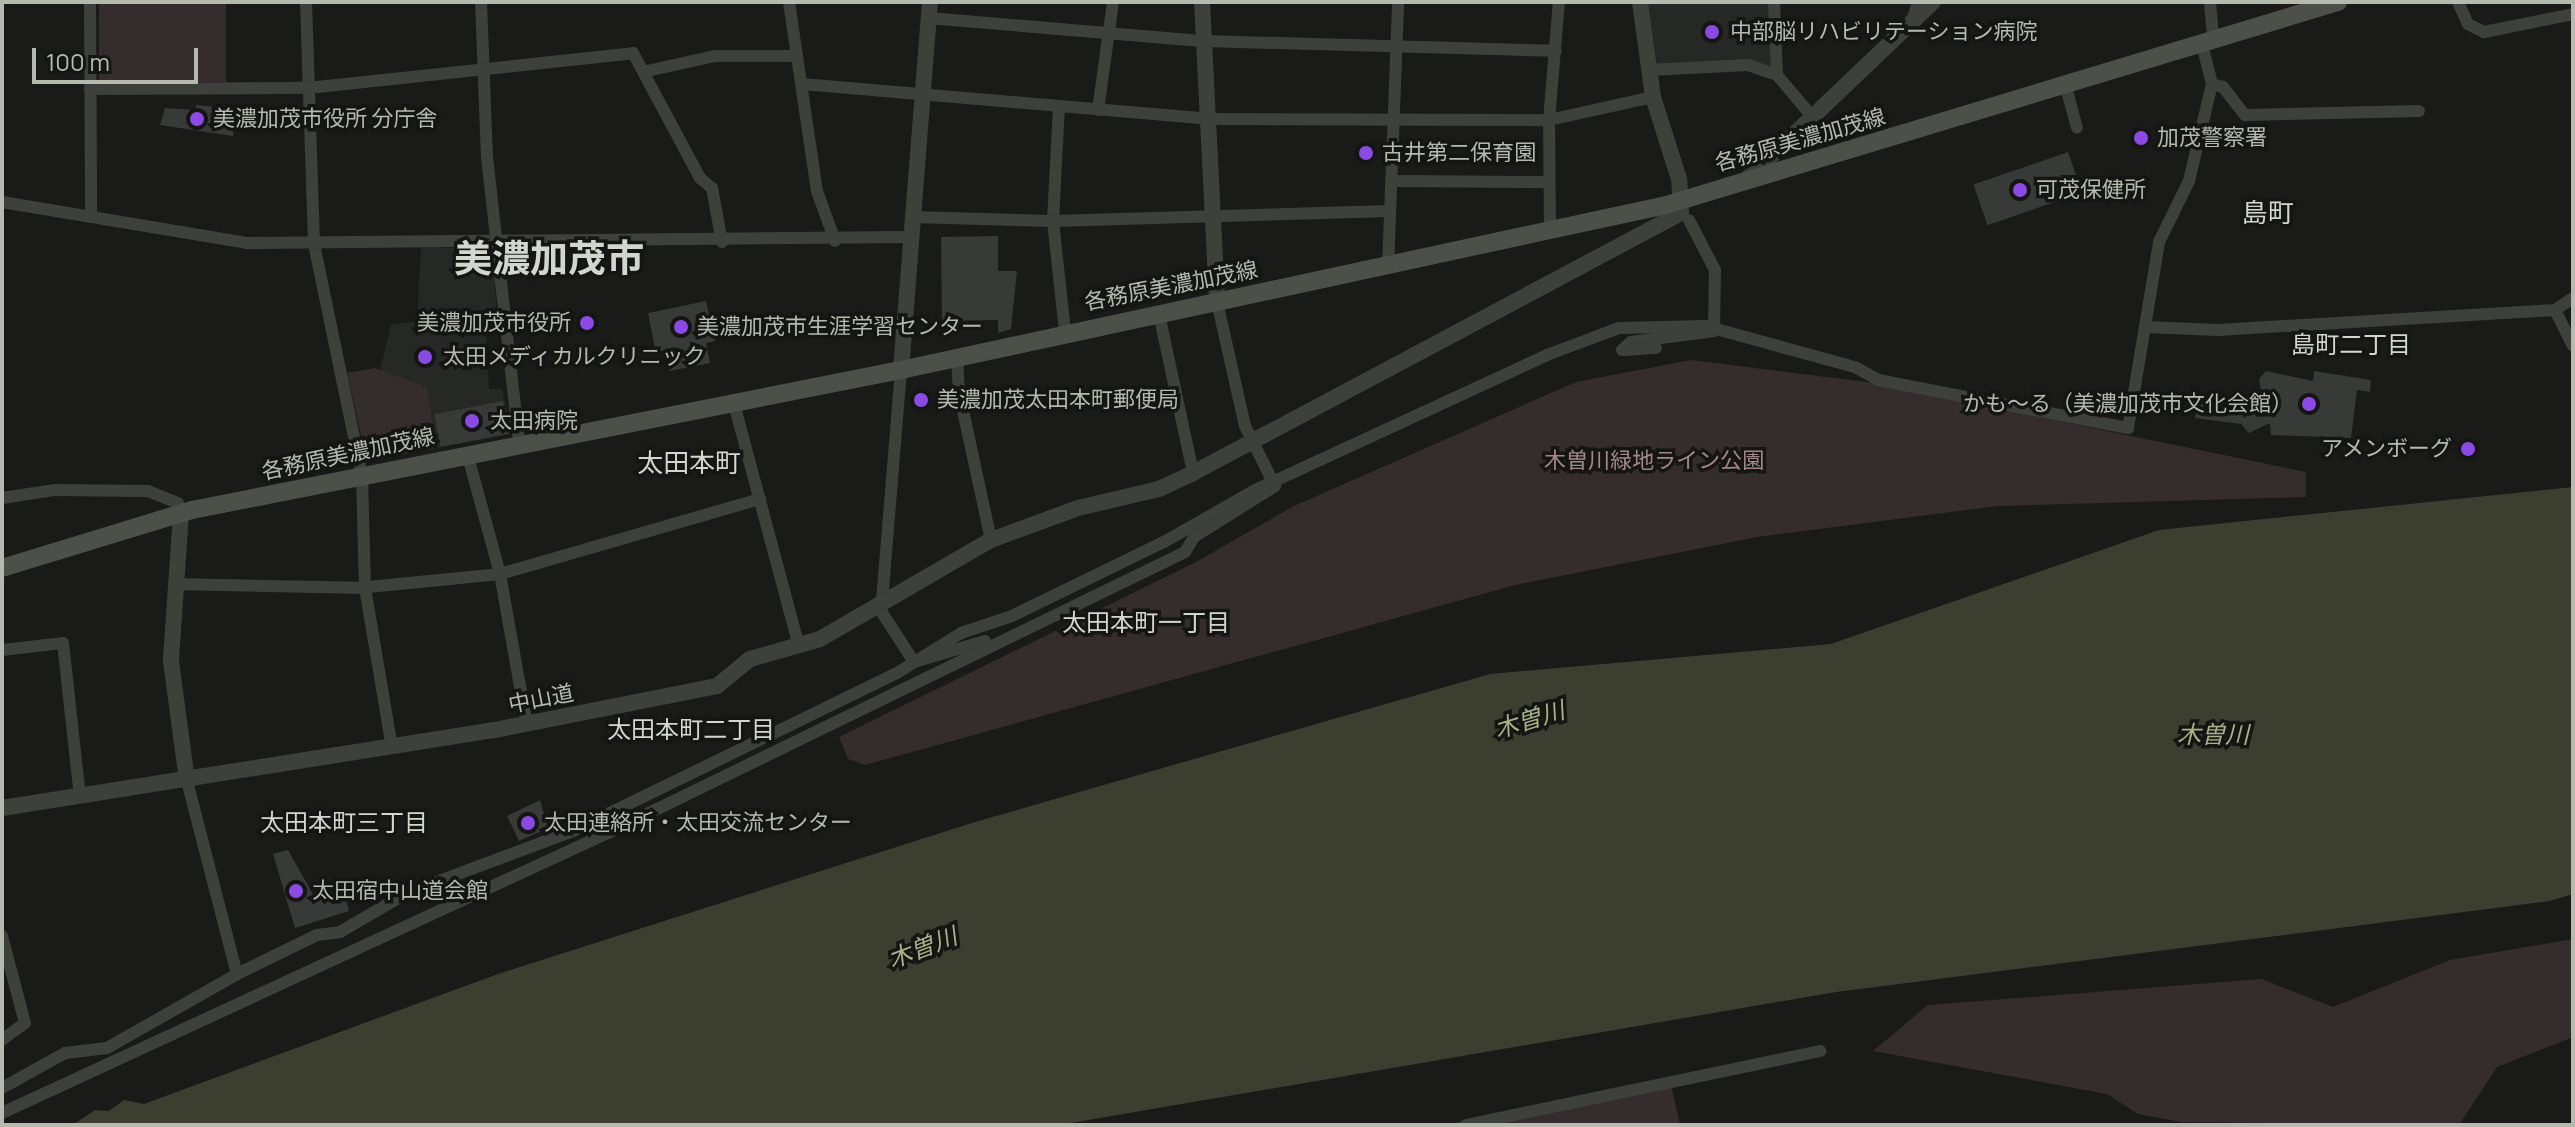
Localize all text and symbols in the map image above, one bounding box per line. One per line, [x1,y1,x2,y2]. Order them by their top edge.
place label: 中部脳リハビリテーション病院 [1730,19,2038,45]
marker: 中部脳リハビリテーション病院 [1701,21,1723,43]
scale bar [36,32,202,82]
text: 100 m [46,45,110,78]
street label: 各務原美濃加茂線 [1712,103,1888,177]
place label: 美濃加茂市役所 分庁舎 [213,106,437,132]
marker: 美濃加茂市役所 分庁舎 [188,110,206,128]
place label: 加茂警察署 [2157,125,2267,151]
marker: 加茂警察署 [2132,129,2150,147]
place label: 古井第二保育園 [1382,140,1536,166]
marker: 古井第二保育園 [1357,144,1375,162]
place label: 可茂保健所 [2036,177,2146,203]
marker: 可茂保健所 [2011,181,2029,199]
district label: 島町 [2242,197,2294,229]
district label: 美濃加茂市 [454,235,644,281]
street label: 各務原美濃加茂線 [1082,256,1260,316]
place label: 美濃加茂市役所 [417,310,571,336]
marker: 美濃加茂市役所 [578,314,596,332]
place label: 美濃加茂市生涯学習センター [697,314,983,340]
marker: 美濃加茂市生涯学習センター [672,318,690,336]
district label: 島町二丁目 [2291,330,2411,358]
place label: 太田メディカルクリニック [443,344,707,370]
marker: 太田メディカルクリニック [414,346,436,368]
place label: 美濃加茂太田本町郵便局 [937,387,1179,413]
marker: 美濃加茂太田本町郵便局 [912,391,930,409]
place label: かも～る（美濃加茂市文化会館） [1963,391,2293,417]
marker: かも～る（美濃加茂市文化会館） [2300,395,2318,413]
place label: 太田病院 [490,408,578,434]
marker: 太田病院 [461,410,483,432]
street label: 各務原美濃加茂線 [259,423,437,485]
place label: アメンボーグ [2320,436,2452,462]
marker: アメンボーグ [2459,440,2477,458]
district label: 太田本町 [637,447,741,479]
park label: 木曽川緑地ライン公園 [1544,448,1764,474]
district label: 太田本町一丁目 [1062,608,1230,636]
street label: 中山道 [506,680,576,718]
water label: 木曽川 [1490,695,1568,743]
district label: 太田本町二丁目 [607,715,775,743]
water label: 木曽川 [2177,720,2249,748]
district label: 太田本町三丁目 [260,808,428,836]
place label: 太田連絡所・太田交流センター [544,810,852,836]
marker: 太田連絡所・太田交流センター [519,814,537,832]
place label: 太田宿中山道会館 [312,878,488,904]
marker: 太田宿中山道会館 [287,882,305,900]
water label: 木曽川 [883,921,961,973]

